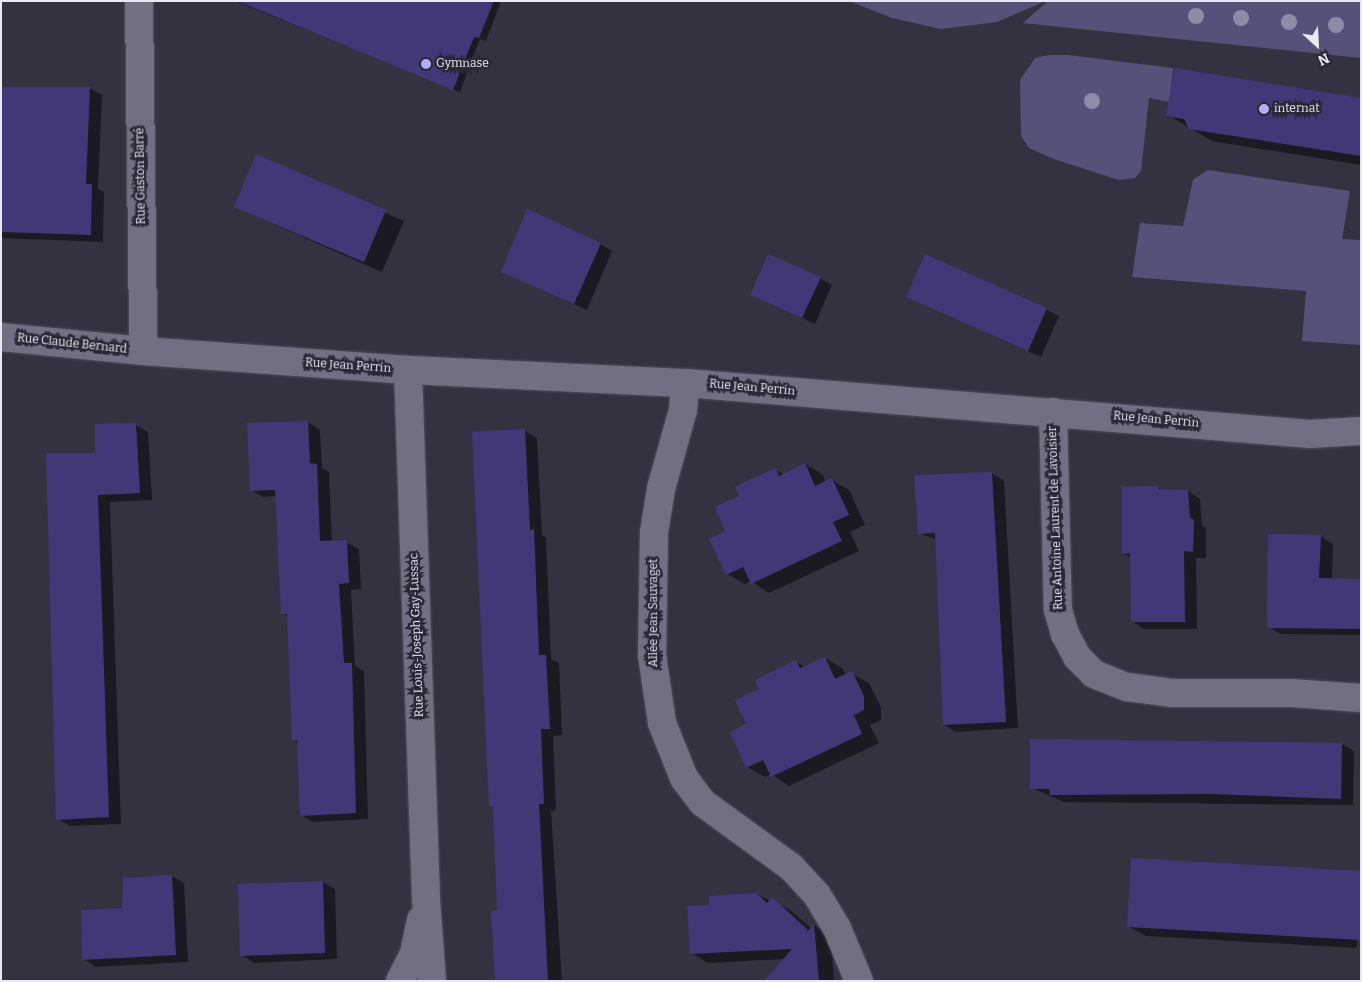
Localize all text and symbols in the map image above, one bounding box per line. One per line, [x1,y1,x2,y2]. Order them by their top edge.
north arrow [1292,20,1342,70]
text: N [1315,49,1332,69]
place label: Gymnase [436,57,489,71]
marker: Gymnase [420,58,432,70]
place label: internat [1274,102,1320,116]
marker: internat [1258,103,1270,115]
street label: Rue Gaston Barré [133,127,149,225]
street label: Rue Claude Bernard [16,331,128,357]
street label: Rue Jean Perrin [305,356,391,376]
street label: Rue Jean Perrin [709,377,795,399]
street label: Rue Jean Perrin [1113,409,1199,431]
street label: Rue Antoine Laurent de Lavoisier [1046,426,1066,610]
street label: Rue Louis-Joseph Gay-Lussac [407,553,427,717]
street label: Allée Jean Sauvaget [647,559,661,667]

